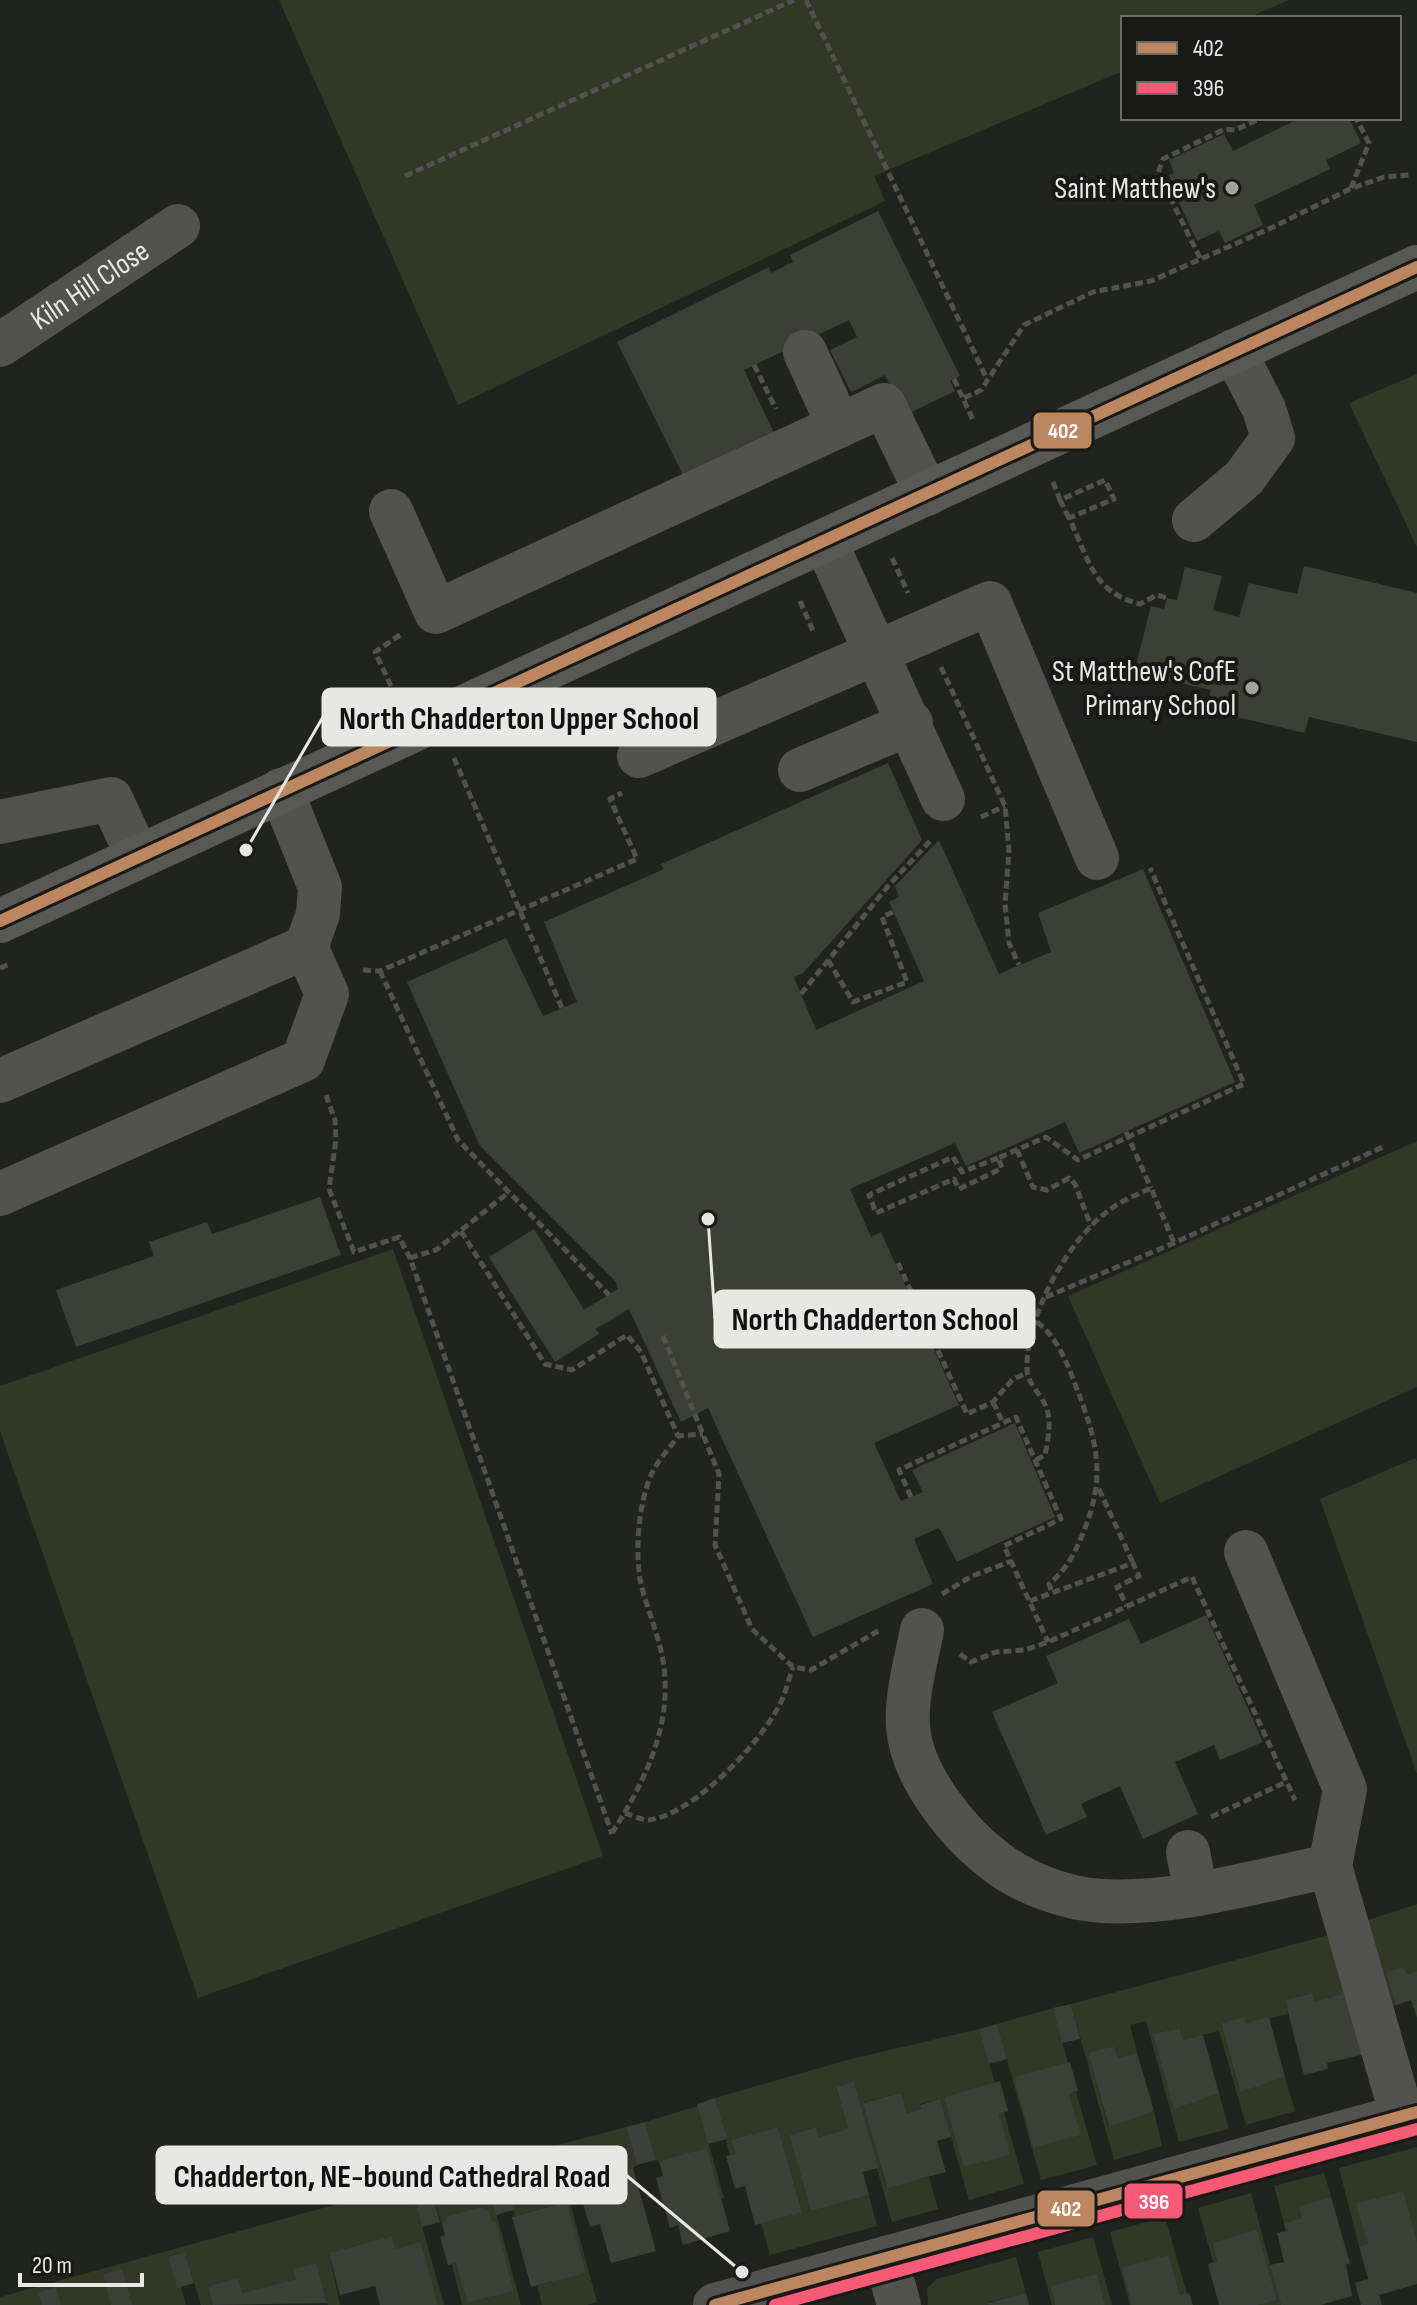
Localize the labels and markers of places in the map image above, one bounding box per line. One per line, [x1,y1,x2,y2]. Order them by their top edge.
place label: Saint Matthew's [1054,171,1216,207]
marker: Saint Matthew's [1223,179,1241,197]
place label: St Matthew's CofE Primary School [1052,654,1236,724]
marker: St Matthew's CofE Primary School [1243,679,1261,697]
callout: North Chadderton Upper School [323,689,715,745]
callout: North Chadderton School [715,1291,1034,1347]
callout: Chadderton, NE-bound Cathedral Road [157,2147,626,2203]

